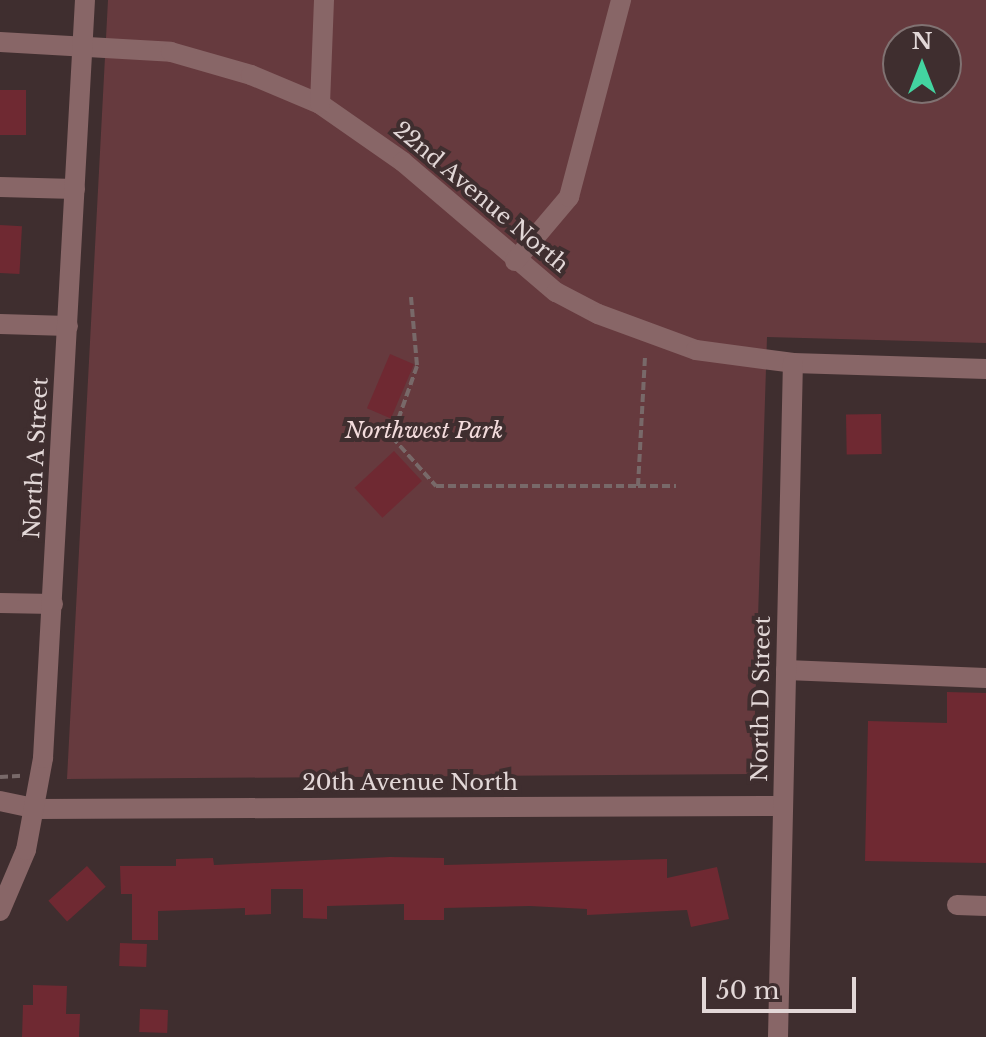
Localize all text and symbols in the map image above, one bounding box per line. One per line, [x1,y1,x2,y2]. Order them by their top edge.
north arrow [882,24,962,104]
text: N [912,28,932,55]
street label: 22nd Avenue North [388,116,574,278]
street label: North A Street [19,376,53,540]
park label: Northwest Park [345,418,503,444]
street label: North D Street [746,616,776,782]
street label: 20th Avenue North [302,770,518,796]
scale bar [706,961,860,1011]
text: 50 m [716,976,779,1005]

